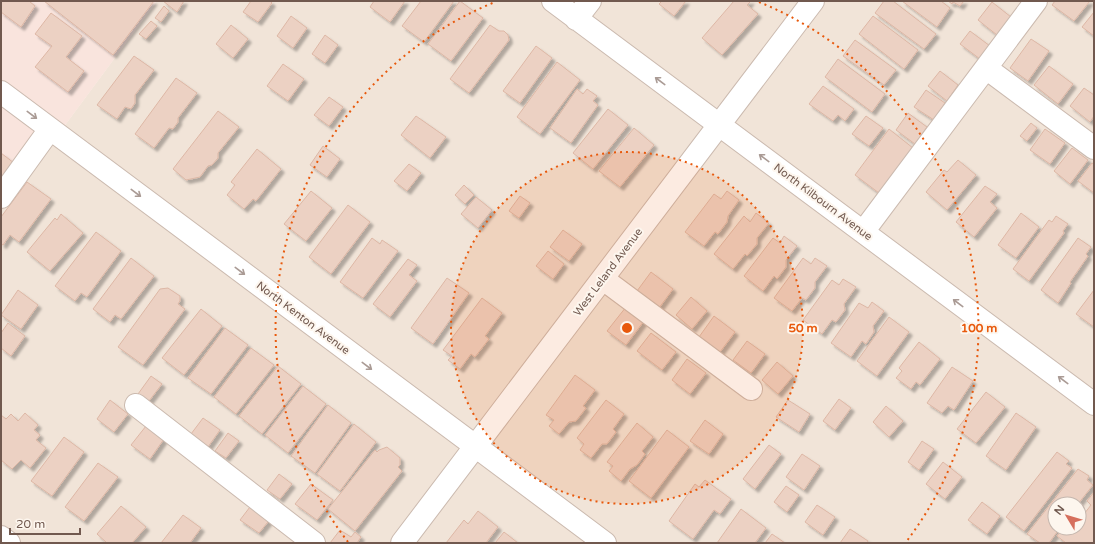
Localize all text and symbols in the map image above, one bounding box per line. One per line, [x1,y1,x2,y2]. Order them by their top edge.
one-way arrow [655,77,666,85]
one-way arrow [27,111,38,120]
one-way arrow [759,154,770,163]
street label: North Kilbourn Avenue [771,161,875,243]
one-way arrow [131,189,142,197]
street label: West Leland Avenue [571,226,645,318]
one-way arrow [235,267,246,275]
street label: North Kenton Avenue [254,279,352,357]
one-way arrow [953,299,964,307]
centre of rings [620,321,634,335]
text: 50 m [788,321,818,335]
text: 100 m [961,321,997,335]
one-way arrow [361,362,372,370]
one-way arrow [1057,376,1068,385]
north arrow [1047,496,1087,536]
text: N [1052,503,1067,518]
scale bar [10,510,80,536]
text: 20 m [16,517,45,531]

